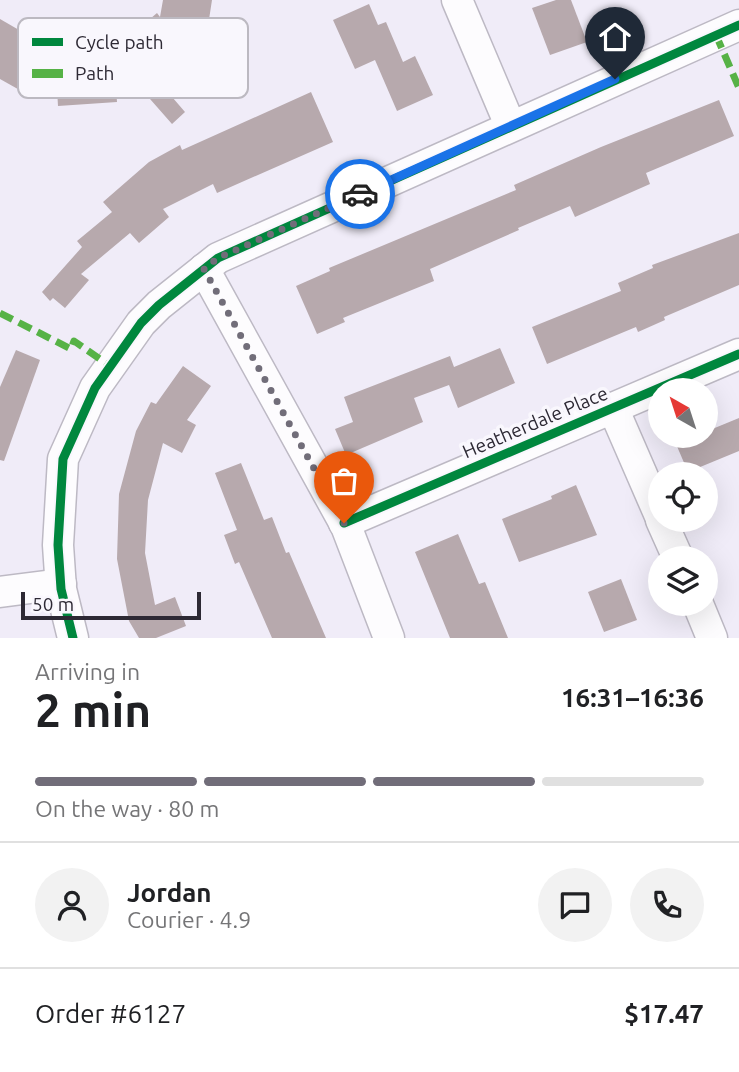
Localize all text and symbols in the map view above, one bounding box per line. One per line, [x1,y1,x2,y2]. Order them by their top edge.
pin [585,7,645,79]
legend [18,18,248,98]
icon: home [596,18,634,56]
text: Cycle path [75,31,164,53]
text: Path [75,62,114,84]
courier [325,159,395,229]
icon: car [341,175,379,213]
north arrow [648,378,718,448]
map controls [648,378,718,616]
street label: Heatherdale Place [459,381,611,463]
pin [314,451,374,523]
icon: bag [325,462,363,500]
button: locate [648,462,718,532]
button: layers [648,546,718,616]
scale bar [21,589,201,621]
text: 50 m [32,593,74,615]
text: Arriving in [35,659,140,684]
text: 16:31–16:36 [561,683,704,712]
text: 2 min [35,684,151,736]
text: On the way · 80 m [35,796,219,821]
button: person [35,868,109,942]
button: chat [538,868,612,942]
button: phone [630,868,704,942]
text: Jordan [127,878,212,907]
text: Courier · 4.9 [127,907,251,932]
text: Order #6127 [35,999,186,1028]
text: $17.47 [624,999,704,1028]

